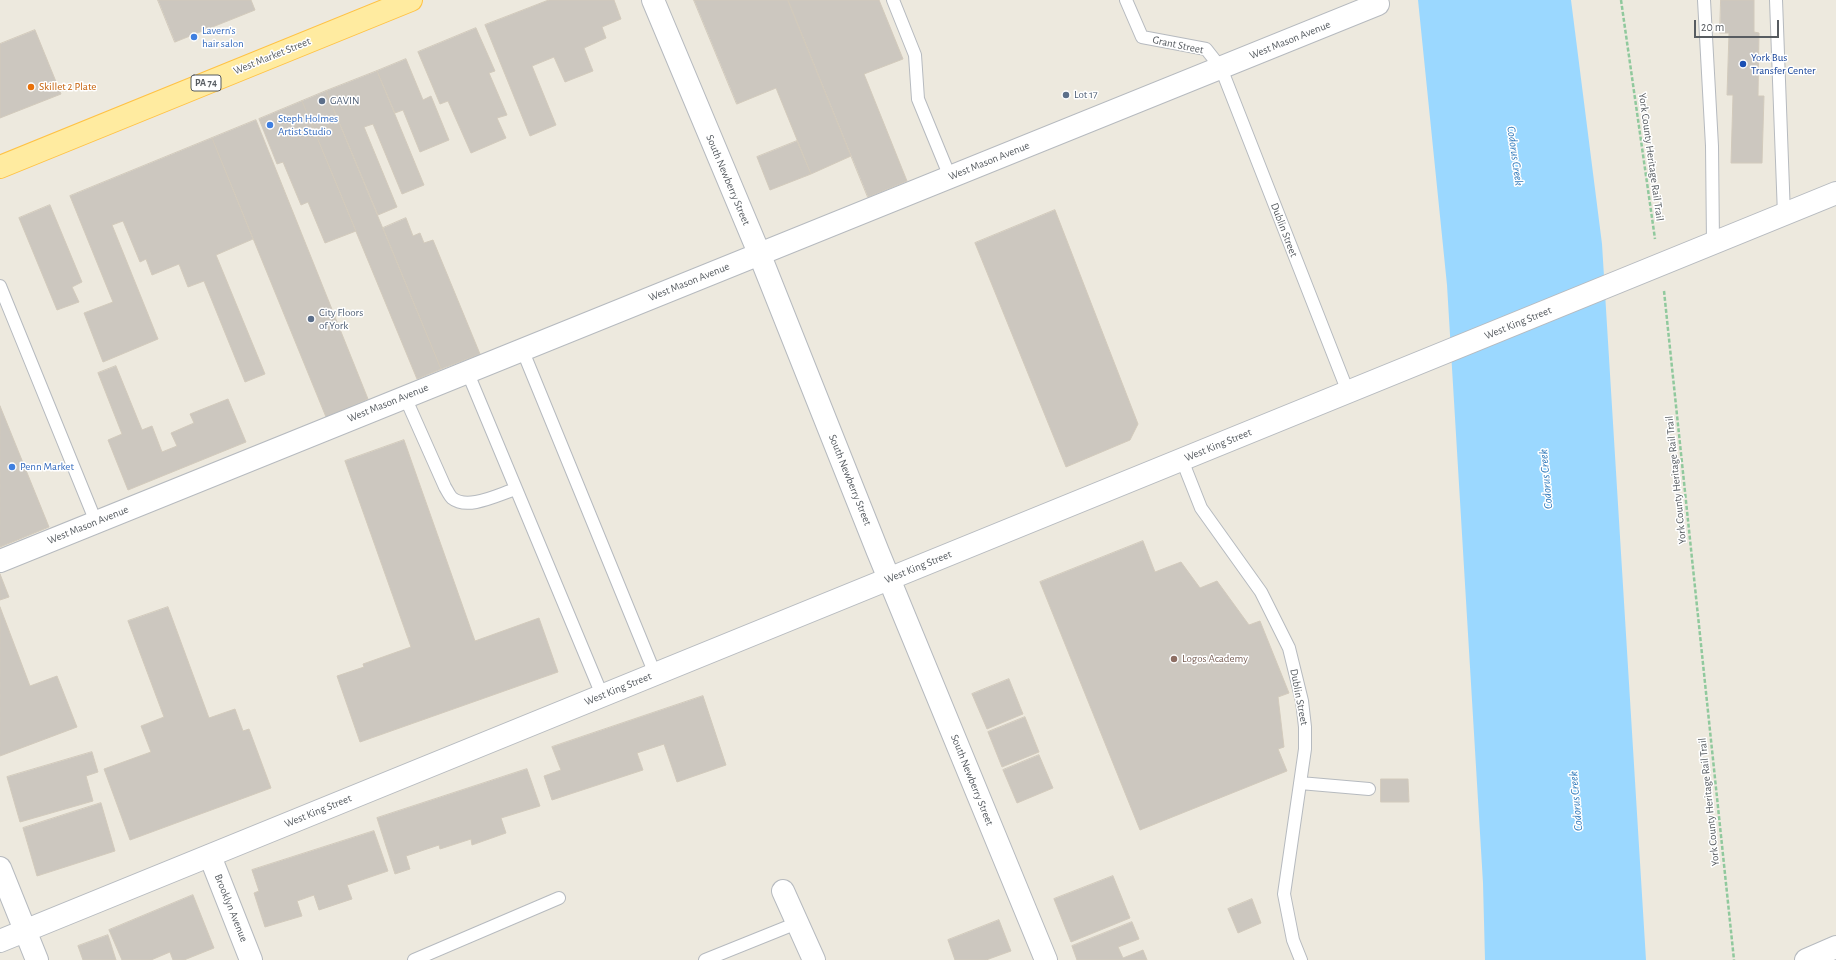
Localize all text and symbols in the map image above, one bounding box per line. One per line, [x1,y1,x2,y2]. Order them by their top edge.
scale bar [1696,12,1781,38]
street label: West Mason Avenue [1247,18,1333,62]
text: 20 m [1701,21,1724,33]
place label: Lavern's hair salon [202,24,244,50]
marker: Lavern's hair salon [189,32,199,42]
street label: Grant Street [1151,33,1205,57]
street label: West Market Street [231,35,313,77]
place label: York Bus Transfer Center [1751,51,1816,77]
marker: York Bus Transfer Center [1738,59,1748,69]
road number: PA 74 [191,75,221,91]
place label: Skillet 2 Plate [39,80,96,94]
marker: Skillet 2 Plate [26,82,36,92]
place label: Lot 17 [1074,88,1098,102]
marker: Lot 17 [1061,90,1071,100]
street label: York County Heritage Rail Trail [1635,92,1667,222]
place label: GAVIN [330,94,359,108]
marker: GAVIN [317,96,327,106]
place label: Steph Holmes Artist Studio [278,112,338,138]
marker: Steph Holmes Artist Studio [265,120,275,130]
water label: Codorus Creek [1504,125,1526,187]
street label: South Newberry Street [703,133,753,227]
street label: West Mason Avenue [946,139,1032,183]
street label: Dublin Street [1268,201,1300,259]
street label: West Mason Avenue [646,260,732,304]
street label: West King Street [1483,304,1553,342]
place label: City Floors of York [319,306,363,332]
marker: City Floors of York [306,314,316,324]
street label: West Mason Avenue [345,381,431,425]
street label: York County Heritage Rail Trail [1663,415,1689,545]
street label: West King Street [1183,426,1253,464]
street label: South Newberry Street [826,432,874,528]
water label: Codorus Creek [1536,448,1556,510]
place label: Penn Market [20,460,74,474]
marker: Penn Market [7,462,17,472]
street label: West Mason Avenue [45,503,131,547]
street label: West King Street [883,548,953,586]
place label: Logos Academy [1182,652,1248,666]
marker: Logos Academy [1169,654,1179,664]
street label: Dublin Street [1287,668,1311,726]
street label: West King Street [583,670,653,708]
street label: South Newberry Street [948,732,996,828]
street label: York County Heritage Rail Trail [1696,737,1722,867]
water label: Codorus Creek [1566,770,1586,832]
street label: West King Street [283,792,353,830]
street label: Brooklyn Avenue [211,872,251,944]

